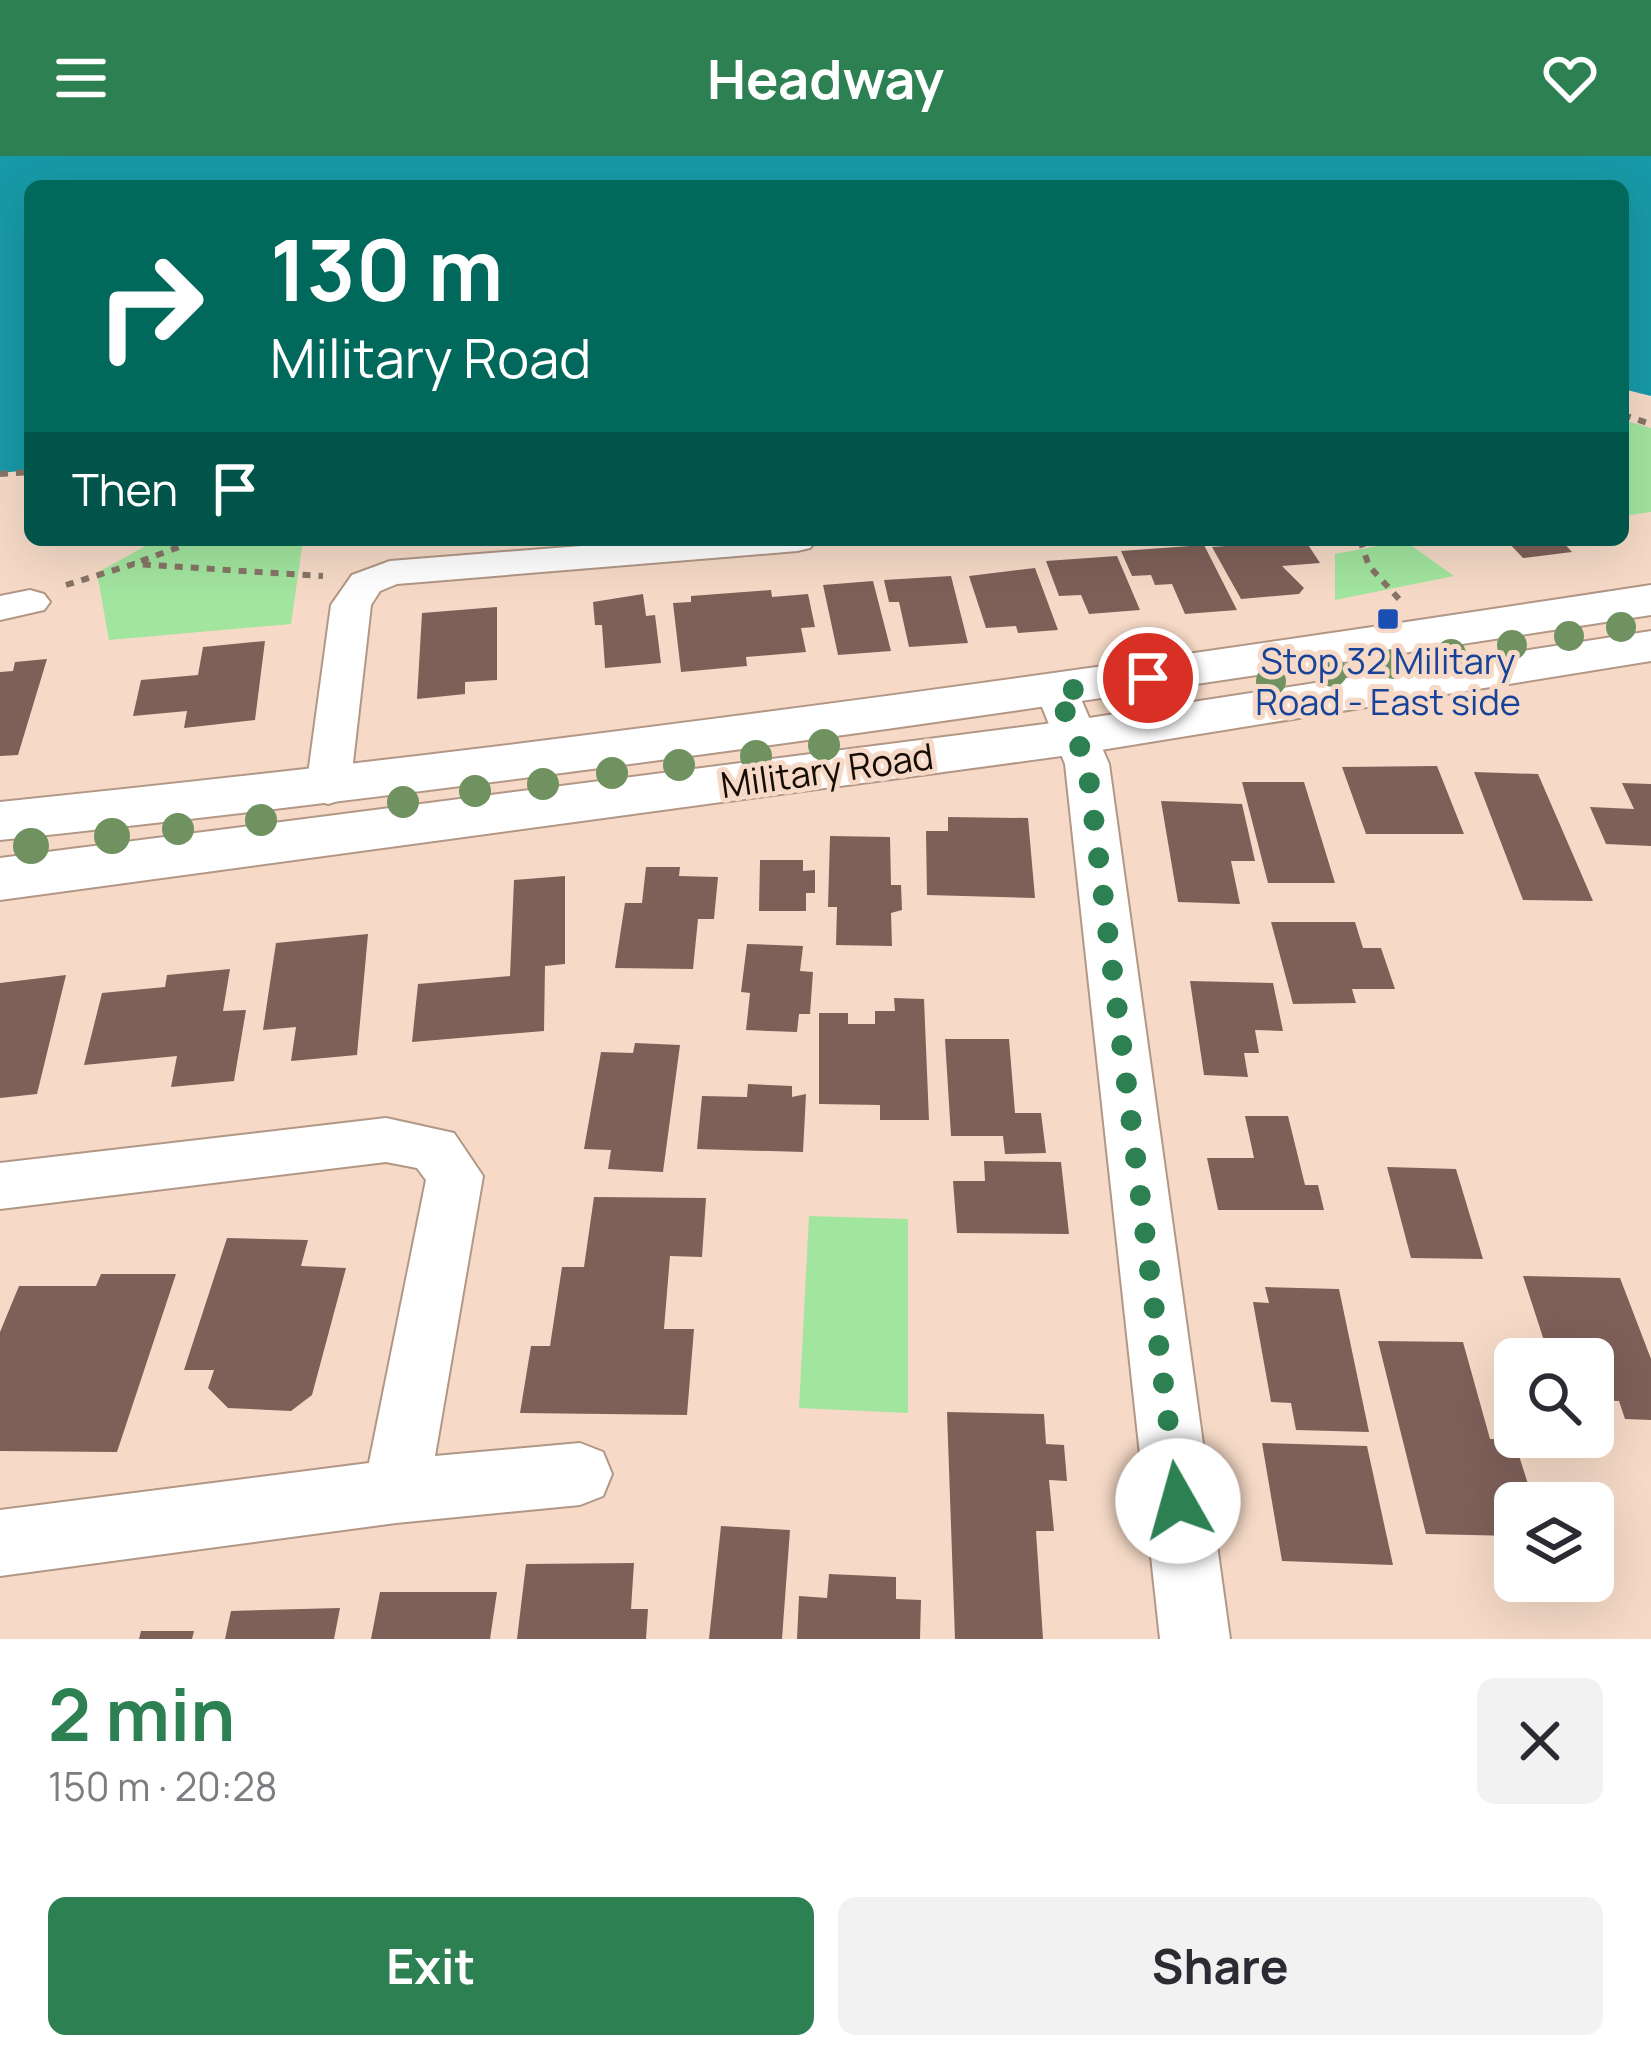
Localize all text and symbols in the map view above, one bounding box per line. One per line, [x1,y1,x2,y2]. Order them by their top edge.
text: Headway [707,41,944,115]
icon: menu [48,45,114,111]
icon: heart [1537,45,1603,111]
text: 130 m [270,211,503,326]
icon: right [72,228,228,384]
text: Military Road [270,320,591,394]
icon: arrive [202,456,268,522]
text: Then [72,458,178,520]
marker: Stop 32 Military Road - East side [1375,606,1401,632]
pin [1097,627,1199,729]
place label: Stop 32 Military Road - East side [1255,636,1521,726]
icon: arrive [1115,645,1181,711]
street label: Military Road [718,731,936,809]
map controls [1494,1338,1614,1602]
button: search [1494,1338,1614,1458]
position arrow [1115,1438,1241,1564]
button: layers [1494,1482,1614,1602]
text: 2 min [48,1664,235,1763]
button: close [1477,1678,1603,1804]
text: 150 m · 20:28 [48,1759,277,1813]
button: Exit [48,1897,814,2035]
button: Share [838,1897,1603,2035]

